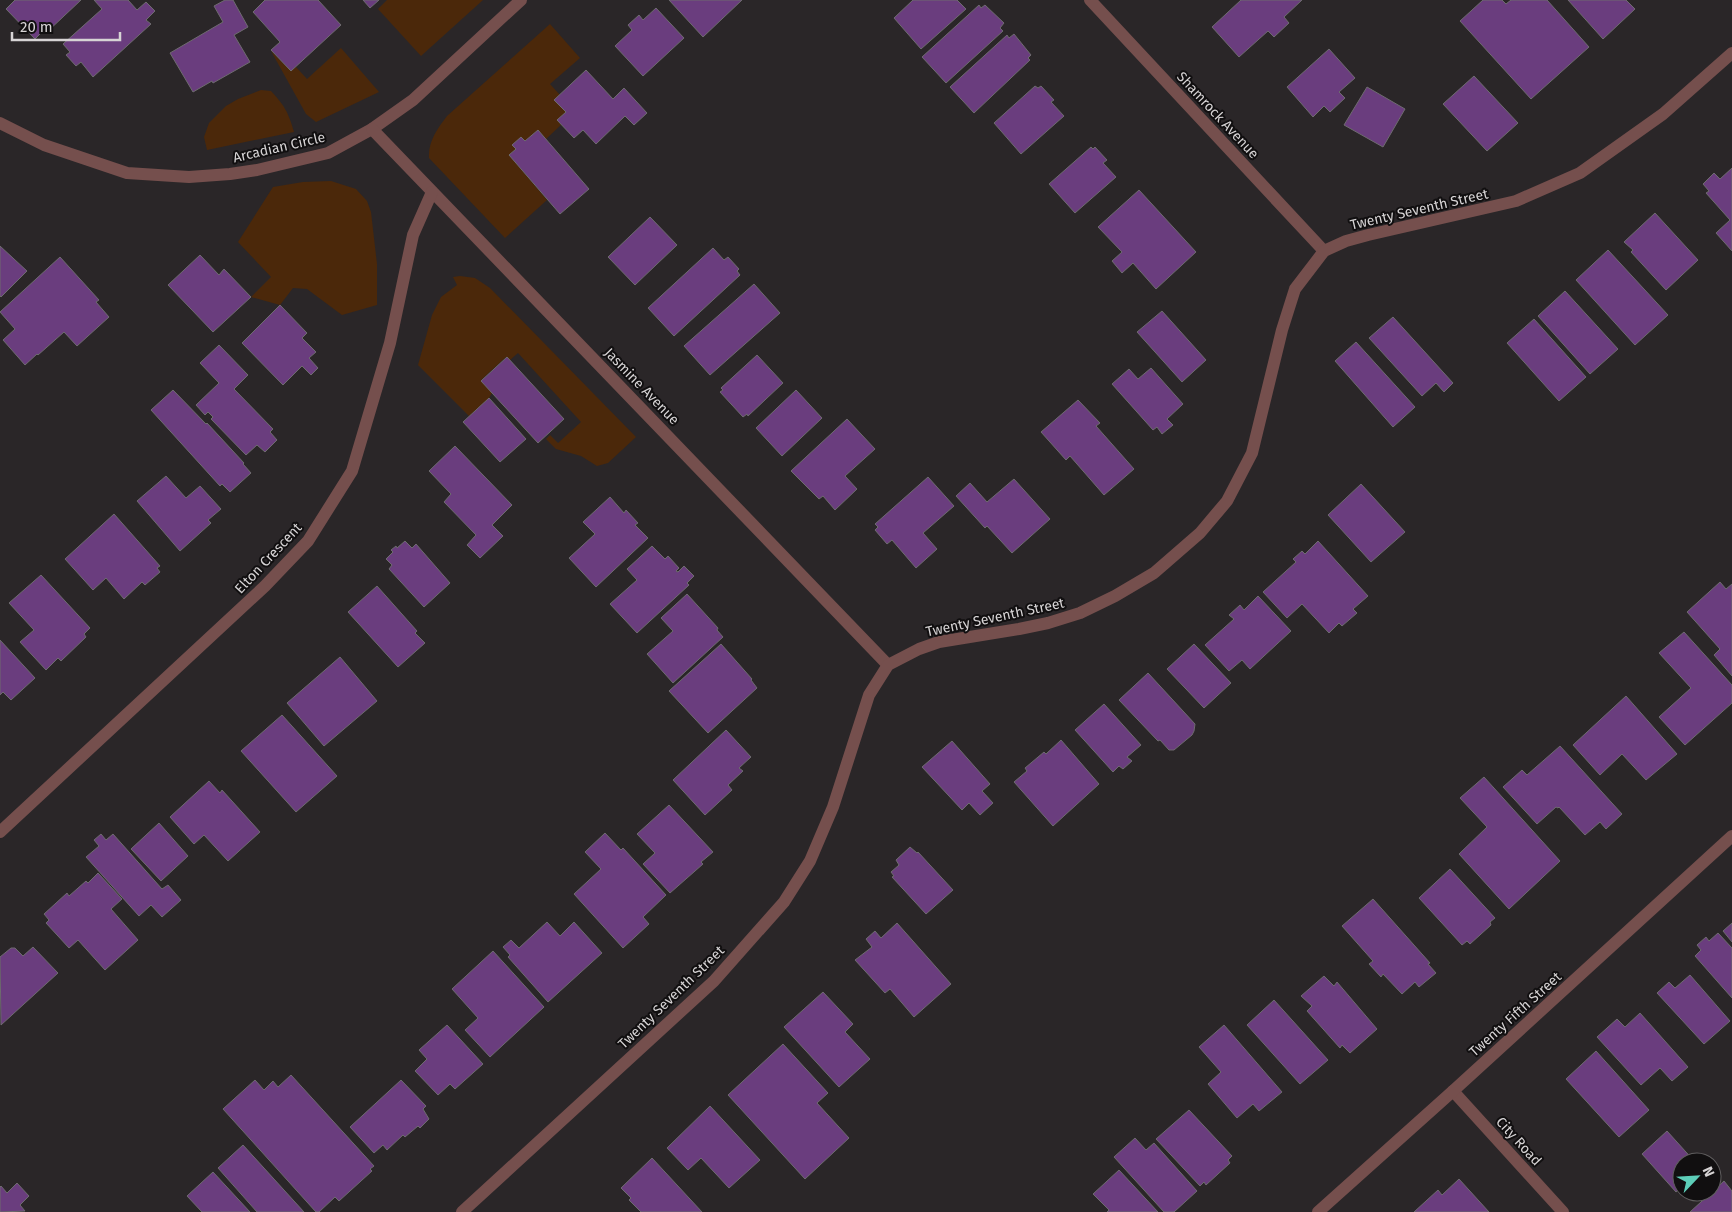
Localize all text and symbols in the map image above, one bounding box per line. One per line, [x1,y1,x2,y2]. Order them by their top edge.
scale bar [12,10,120,42]
text: 20 m [20,18,53,36]
street label: Shamrock Avenue [1173,68,1262,162]
street label: Arcadian Circle [231,129,327,166]
street label: Twenty Seventh Street [1348,185,1491,234]
street label: Jasmine Avenue [601,344,683,428]
street label: Elton Crescent [231,519,306,597]
street label: Twenty Seventh Street [924,594,1067,640]
street label: Twenty Seventh Street [615,942,729,1052]
street label: Twenty Fifth Street [1466,968,1566,1060]
street label: City Road [1492,1113,1545,1169]
north arrow [1672,1152,1722,1202]
text: N [1699,1164,1718,1180]

